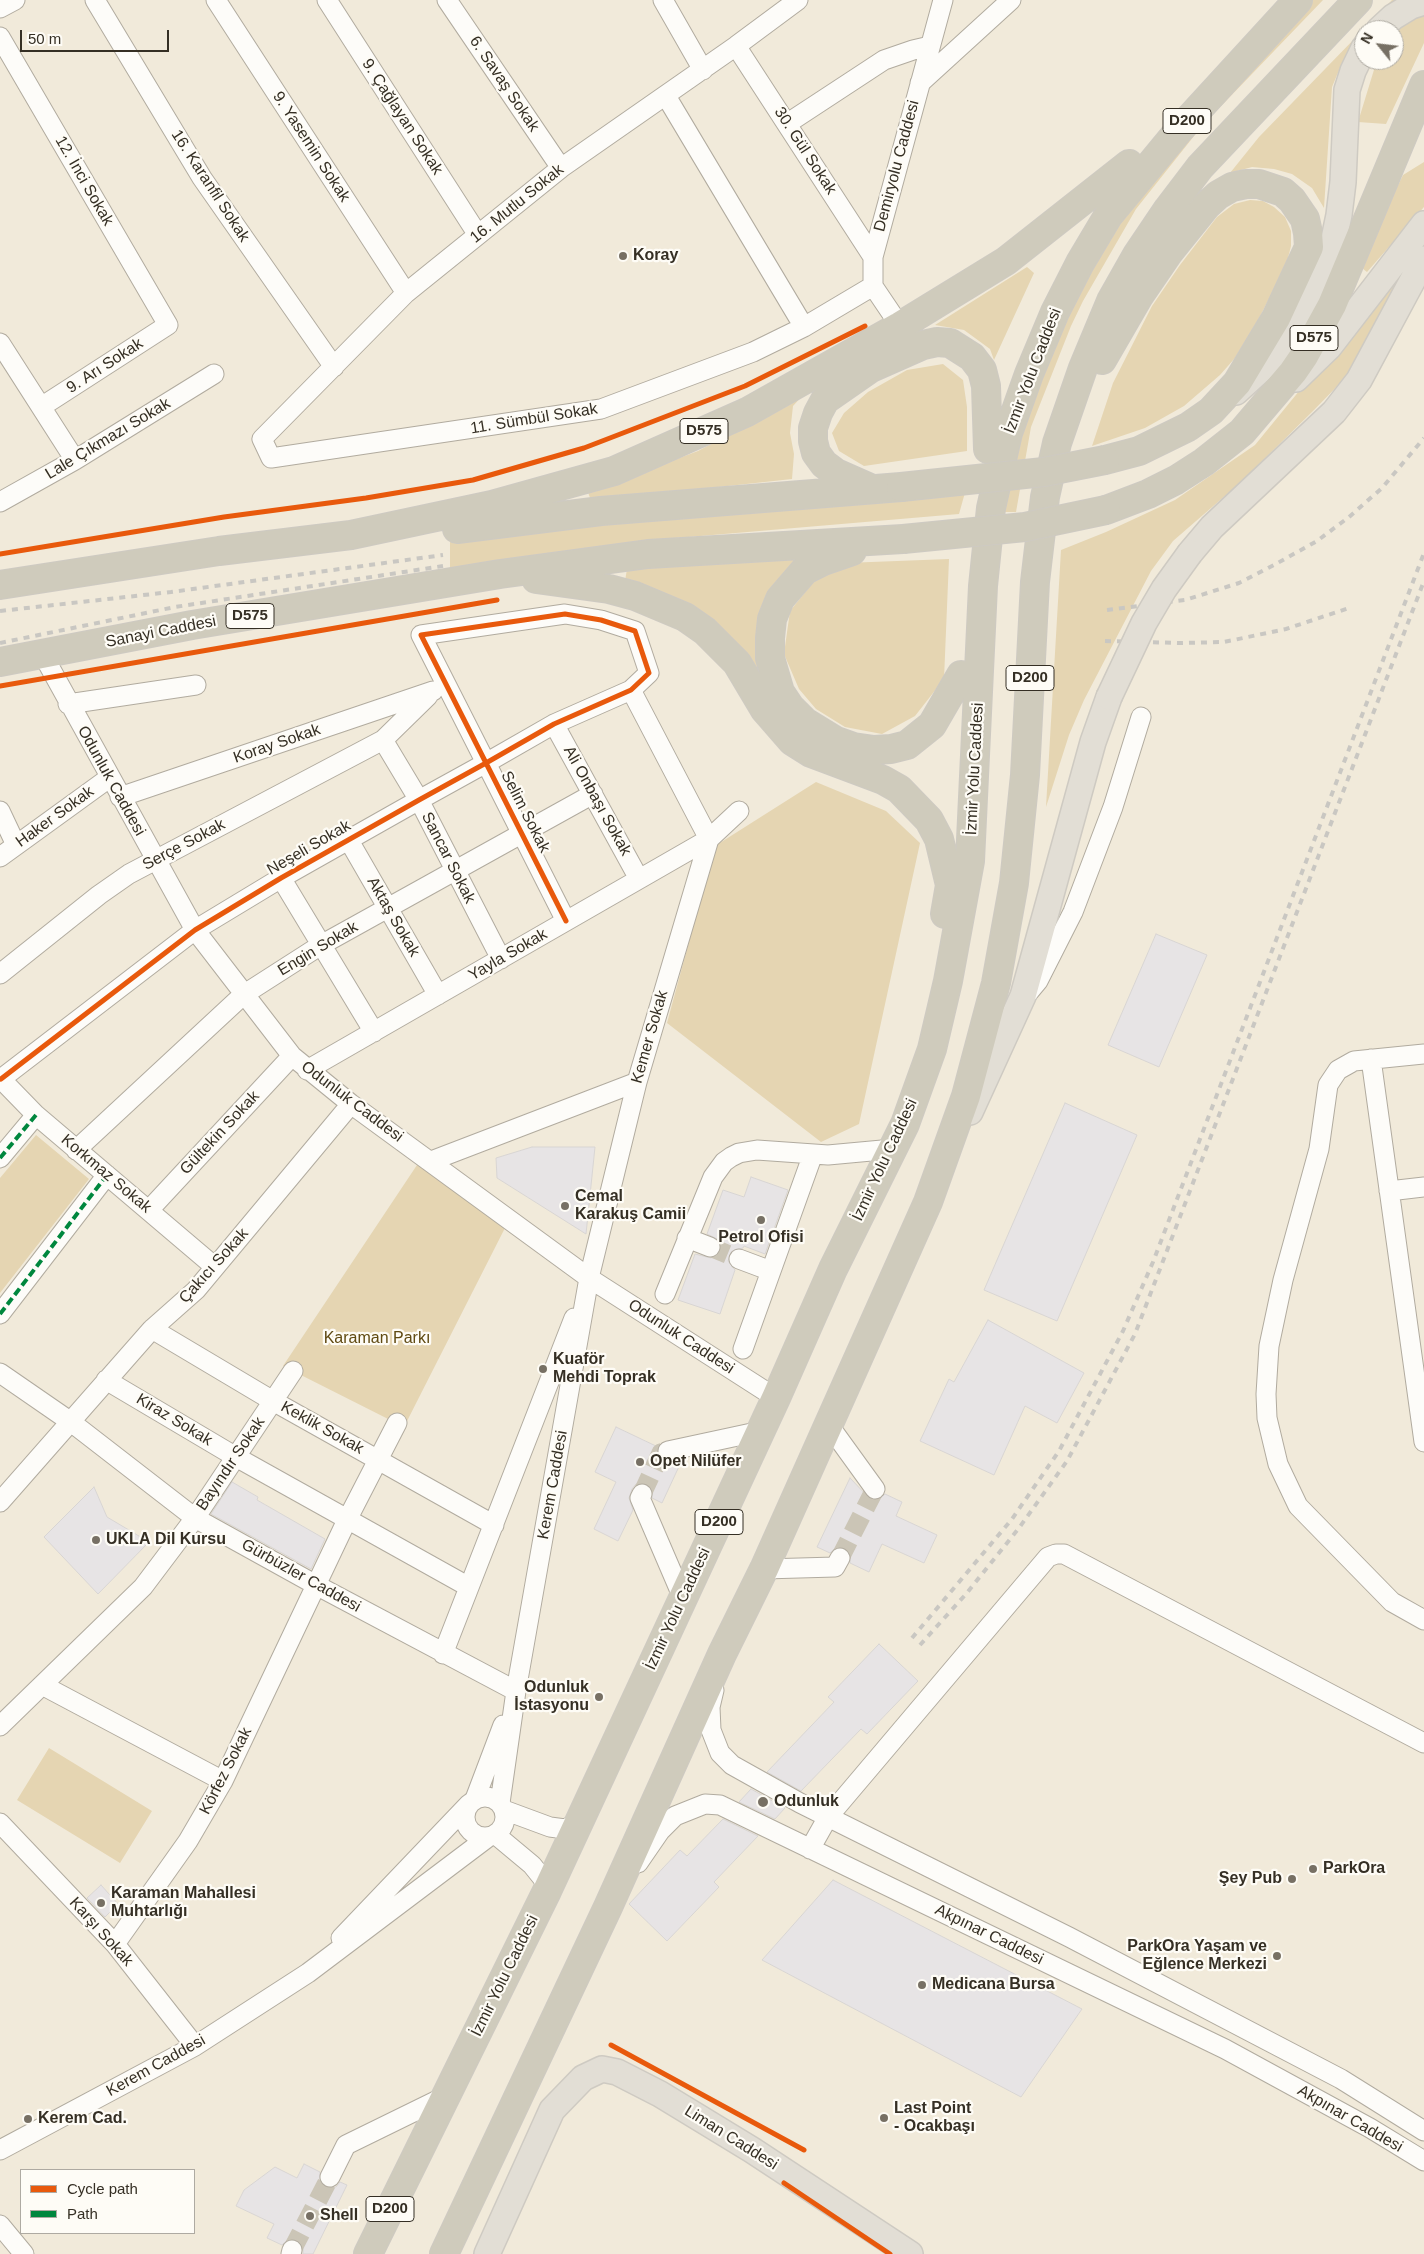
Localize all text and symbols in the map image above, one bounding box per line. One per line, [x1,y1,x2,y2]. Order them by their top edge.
scale bar [22,20,171,52]
north arrow [1354,20,1404,70]
text: 50 m [28,30,61,47]
text: N [1357,30,1376,47]
street label: 6. Savaş Sokak [465,33,543,135]
street label: 9. Çağlayan Sokak [357,55,447,179]
street label: 9. Yasemin Sokak [268,88,354,206]
street label: Demiryolu Caddesi [870,98,924,234]
street label: 30. Gül Sokak [770,104,840,198]
road number: D200 [1163,108,1211,134]
street label: 16. Karanfil Sokak [167,126,253,246]
street label: 12. İnci Sokak [51,133,117,229]
street label: 16. Mutlu Sokak [466,160,568,248]
place label: Koray [633,246,678,266]
marker: Koray [617,250,629,262]
street label: İzmir Yolu Caddesi [1000,306,1066,436]
road number: D575 [1290,326,1338,350]
street label: 9. Arı Sokak [63,334,147,398]
street label: Lale Çıkmazı Sokak [42,394,174,484]
street label: 11. Sümbül Sokak [469,399,599,439]
road number: D575 [680,418,728,444]
road number: D575 [226,604,274,628]
street label: Sanayi Caddesi [104,612,218,652]
road number: D200 [1006,666,1054,690]
street label: İzmir Yolu Caddesi [962,702,988,836]
street label: Koray Sokak [231,720,323,768]
street label: Odunluk Caddesi [73,723,149,839]
street label: Ali Onbaşı Sokak [559,743,635,859]
street label: Selim Sokak [496,768,554,856]
street label: Haker Sokak [12,782,98,852]
street label: Sancar Sokak [417,809,479,907]
street label: Serçe Sokak [139,815,229,875]
street label: Neşeli Sokak [264,816,354,880]
street label: Aktaş Sokak [362,874,424,960]
street label: Engin Sokak [275,918,361,980]
street label: Yayla Sokak [465,925,551,985]
street label: Kemer Sokak [628,988,672,1086]
street label: Odunluk Caddesi [297,1057,407,1147]
street label: Gültekin Sokak [176,1087,264,1179]
street label: İzmir Yolu Caddesi [848,1096,922,1224]
street label: Korkmaz Sokak [57,1131,155,1217]
place label: Cemal Karakuş Camii [575,1187,686,1225]
marker: Cemal Karakuş Camii [559,1200,571,1212]
marker: Petrol Ofisi [755,1214,767,1226]
street label: Çakıcı Sokak [175,1225,253,1307]
place label: Petrol Ofisi [718,1228,804,1248]
street label: Odunluk Caddesi [624,1296,738,1378]
park label: Karaman Parkı [324,1329,430,1349]
place label: Kuaför Mehdi Toprak [553,1350,656,1388]
marker: Kuaför Mehdi Toprak [537,1363,549,1375]
street label: Kiraz Sokak [132,1390,216,1450]
street label: Keklik Sokak [277,1397,367,1459]
street label: Bayındır Sokak [193,1414,269,1514]
street label: Kerem Caddesi [534,1429,572,1541]
place label: Opet Nilüfer [650,1452,742,1472]
marker: Opet Nilüfer [634,1456,646,1468]
road number: D200 [695,1510,743,1534]
place label: UKLA Dil Kursu [106,1530,226,1550]
marker: UKLA Dil Kursu [90,1534,102,1546]
street label: Gürbüzler Caddesi [238,1535,364,1617]
street label: İzmir Yolu Caddesi [641,1545,715,1673]
place label: Odunluk İstasyonu [514,1678,589,1716]
marker: Odunluk İstasyonu [593,1691,605,1703]
street label: Körfez Sokak [196,1724,256,1818]
place label: Odunluk [774,1792,839,1812]
marker: Odunluk [756,1795,770,1809]
place label: ParkOra [1323,1859,1385,1879]
marker: ParkOra [1307,1863,1319,1875]
place label: Şey Pub [1219,1869,1282,1889]
marker: Şey Pub [1286,1873,1298,1885]
place label: Karaman Mahallesi Muhtarlığı [111,1884,256,1922]
street label: Karşı Sokak [65,1894,137,1970]
marker: Karaman Mahallesi Muhtarlığı [95,1897,107,1909]
street label: Akpınar Caddesi [932,1900,1046,1970]
street label: İzmir Yolu Caddesi [467,1912,543,2040]
place label: ParkOra Yaşam ve Eğlence Merkezi [1127,1937,1267,1975]
marker: ParkOra Yaşam ve Eğlence Merkezi [1271,1950,1283,1962]
place label: Medicana Bursa [932,1975,1055,1995]
marker: Medicana Bursa [916,1979,928,1991]
street label: Kerem Caddesi [103,2031,209,2101]
street label: Akpınar Caddesi [1294,2081,1406,2157]
place label: Last Point - Ocakbaşı [894,2099,975,2137]
street label: Liman Caddesi [681,2102,781,2174]
place label: Kerem Cad. [38,2109,127,2129]
marker: Last Point - Ocakbaşı [878,2112,890,2124]
marker: Kerem Cad. [22,2113,34,2125]
legend [20,2169,195,2234]
text: Cycle path [67,2180,138,2197]
road number: D200 [366,2196,414,2222]
text: Path [67,2205,98,2222]
place label: Shell [320,2206,358,2226]
marker: Shell [304,2210,316,2222]

